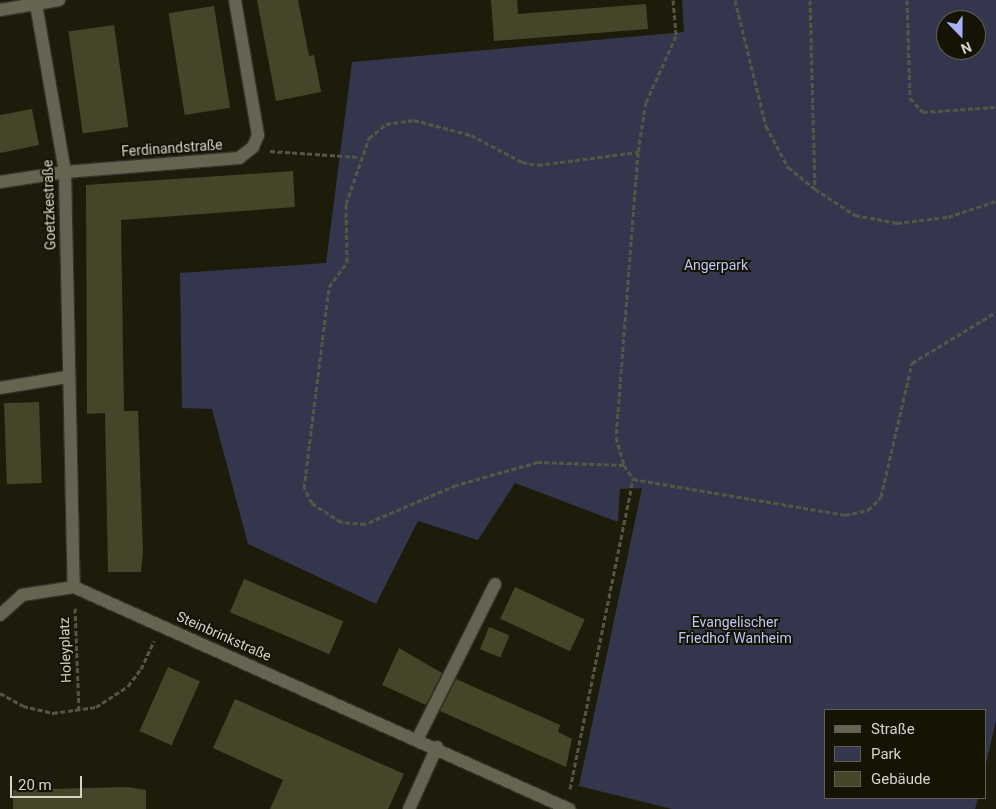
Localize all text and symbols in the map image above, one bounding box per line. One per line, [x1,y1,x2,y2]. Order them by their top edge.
north arrow [936,10,986,60]
text: N [959,39,974,57]
street label: Ferdinandstraße [121,136,223,160]
street label: Goetzkestraße [39,159,59,251]
park label: Angerpark [684,257,748,273]
street label: Steinbrinkstraße [174,608,274,664]
park label: Evangelischer Friedhof Wanheim [678,614,792,646]
street label: Holeyplatz [55,617,75,683]
legend [824,709,986,799]
text: Straße [871,720,915,738]
text: Park [871,745,901,763]
scale bar [12,766,85,798]
text: Gebäude [871,770,930,788]
text: 20 m [18,776,52,794]

